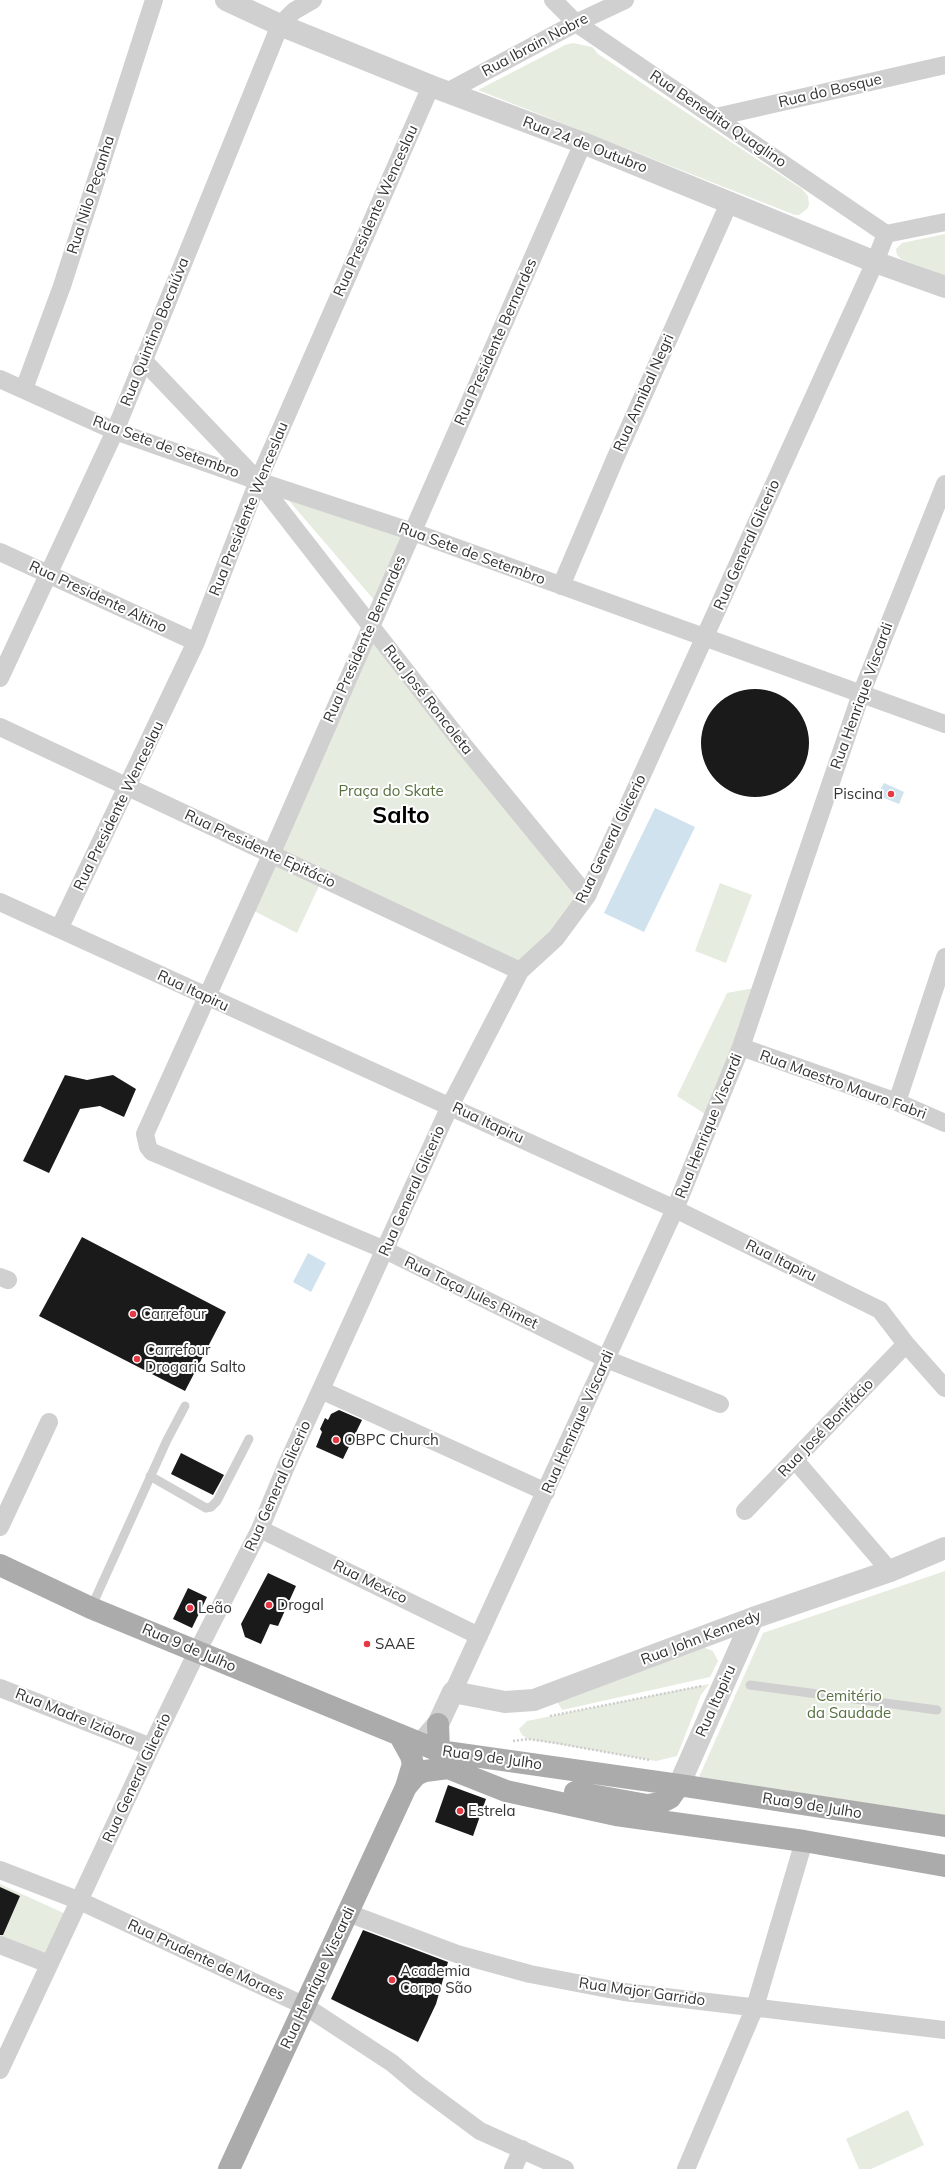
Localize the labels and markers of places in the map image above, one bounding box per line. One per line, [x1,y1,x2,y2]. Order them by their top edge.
place label: Piscina [833,785,883,803]
marker: Piscina [886,789,896,799]
place label: Carrefour [141,1305,206,1323]
marker: Carrefour [128,1309,138,1319]
place label: Carrefour Drogaria Salto [145,1341,246,1376]
marker: Carrefour Drogaria Salto [132,1354,142,1364]
place label: OBPC Church [344,1431,439,1449]
marker: OBPC Church [331,1435,341,1445]
place label: Drogal [277,1596,324,1614]
place label: Leão [198,1599,232,1617]
marker: Drogal [264,1600,274,1610]
marker: Leão [185,1603,195,1613]
place label: SAAE [375,1635,415,1653]
marker: SAAE [362,1639,372,1649]
place label: Estrela [468,1802,515,1820]
marker: Estrela [455,1806,465,1816]
place label: Academia Corpo São [400,1962,472,1997]
marker: Academia Corpo São [387,1975,397,1985]

